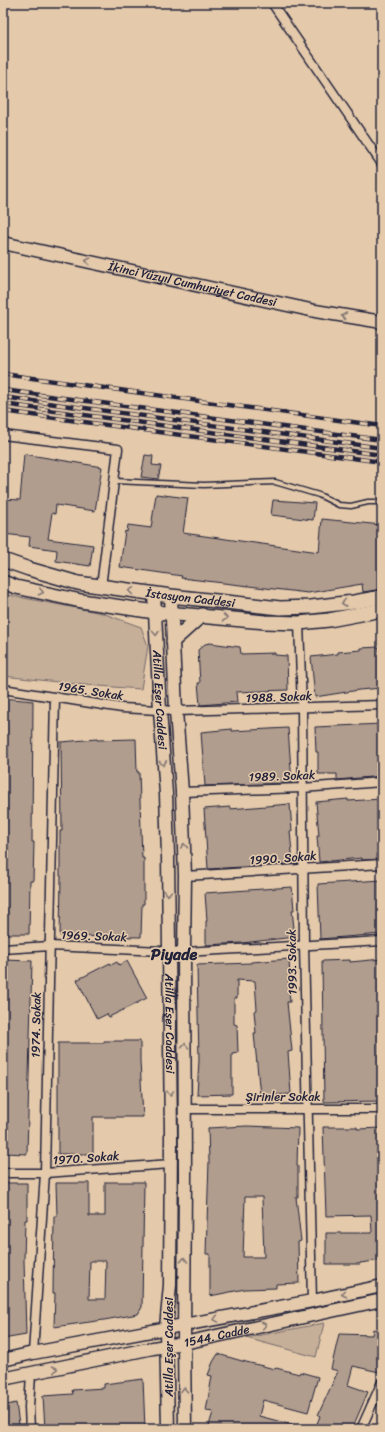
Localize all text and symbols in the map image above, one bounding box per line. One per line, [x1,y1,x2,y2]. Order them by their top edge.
street label: İkinci Yüzyıl Cumhuriyet Caddesi [105,255,279,313]
one-way arrow [85,258,91,266]
one-way arrow [340,312,347,321]
street label: İstasyon Caddesi [144,581,237,614]
one-way arrow [38,587,44,595]
one-way arrow [128,587,134,596]
one-way arrow [340,598,347,607]
one-way arrow [222,613,228,622]
one-way arrow [152,630,161,636]
street label: Atilla Eşer Caddesi [146,649,174,751]
street label: 1965. Sokak [57,675,126,707]
street label: 1988. Sokak [246,685,313,709]
one-way arrow [159,760,168,766]
street label: 1989. Sokak [249,764,316,788]
one-way arrow [180,843,189,849]
street label: 1990. Sokak [249,845,318,871]
one-way arrow [164,890,172,896]
street label: 1969. Sokak [61,924,128,948]
street label: 1993. Sokak [280,928,304,995]
district label: Piyade [151,940,198,969]
street label: Atilla Eşer Caddesi [158,973,181,1074]
street label: 1974. Sokak [24,991,48,1058]
one-way arrow [181,1043,189,1049]
street label: Şirinler Sokak [245,1086,321,1108]
one-way arrow [166,1090,174,1096]
street label: 1970. Sokak [52,1145,120,1171]
one-way arrow [180,1257,188,1263]
one-way arrow [341,1290,347,1298]
street label: Atilla Eşer Caddesi [158,1297,180,1398]
one-way arrow [213,1314,219,1322]
street label: 1544. Cadde [182,1318,252,1354]
one-way arrow [261,1322,268,1330]
one-way arrow [52,1365,58,1373]
one-way arrow [180,1387,189,1393]

